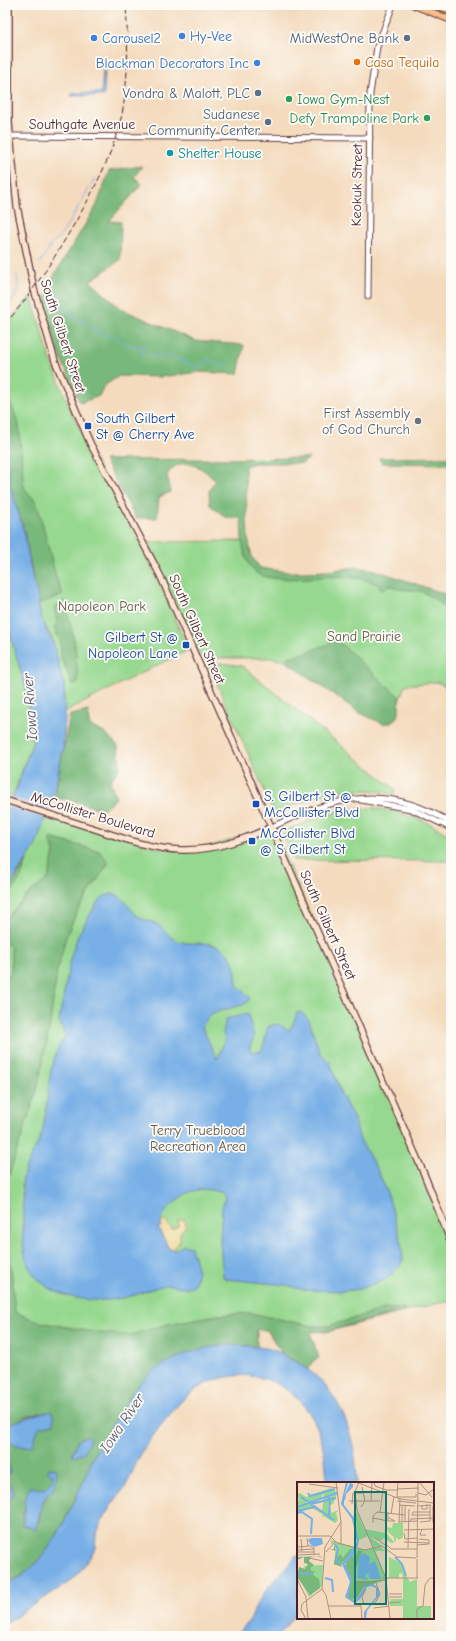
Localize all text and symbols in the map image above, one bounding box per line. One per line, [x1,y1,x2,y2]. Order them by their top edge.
place label: Hy-Vee [190,28,232,45]
place label: Carousel2 [102,30,161,47]
place label: MidWestOne Bank [290,30,399,47]
marker: Hy-Vee [177,31,187,41]
marker: Carousel2 [89,33,99,43]
marker: MidWestOne Bank [402,33,412,43]
place label: Casa Tequila [365,54,440,71]
place label: Blackman Decorators Inc [96,55,249,72]
marker: Casa Tequila [352,57,362,67]
marker: Blackman Decorators Inc [252,58,262,68]
place label: Vondra & Malott, PLC [123,85,250,102]
marker: Vondra & Malott, PLC [253,88,263,98]
place label: Iowa Gym-Nest [297,91,390,108]
marker: Iowa Gym-Nest [284,94,294,104]
place label: Sudanese Community Center [148,106,260,139]
place label: Defy Trampoline Park [290,110,419,127]
marker: Defy Trampoline Park [422,113,432,123]
street label: Southgate Avenue [29,116,135,133]
marker: Sudanese Community Center [263,117,273,127]
street label: Keokuk Street [348,143,366,226]
place label: Shelter House [178,145,262,162]
marker: Shelter House [165,148,175,158]
street label: South Gilbert Street [37,277,90,396]
place label: First Assembly of God Church [322,405,411,438]
place label: South Gilbert St @ Cherry Ave [96,410,195,443]
marker: First Assembly of God Church [413,416,423,426]
marker: South Gilbert St @ Cherry Ave [83,421,93,431]
street label: South Gilbert Street [165,571,229,688]
park label: Napoleon Park [58,598,146,615]
park label: Sand Prairie [327,628,401,645]
place label: Gilbert St @ Napoleon Lane [88,629,178,662]
marker: Gilbert St @ Napoleon Lane [181,640,191,650]
water label: Iowa River [19,672,41,742]
street label: McCollister Boulevard [29,788,157,842]
place label: S. Gilbert St @ McCollister Blvd [264,788,359,821]
marker: S. Gilbert St @ McCollister Blvd [251,799,261,809]
place label: McCollister Blvd @ S Gilbert St [260,825,355,858]
marker: McCollister Blvd @ S Gilbert St [247,836,257,846]
street label: South Gilbert Street [296,867,360,984]
park label: Terry Trueblood Recreation Area [150,1122,246,1155]
water label: Iowa River [95,1389,149,1457]
inset map [297,1482,434,1619]

